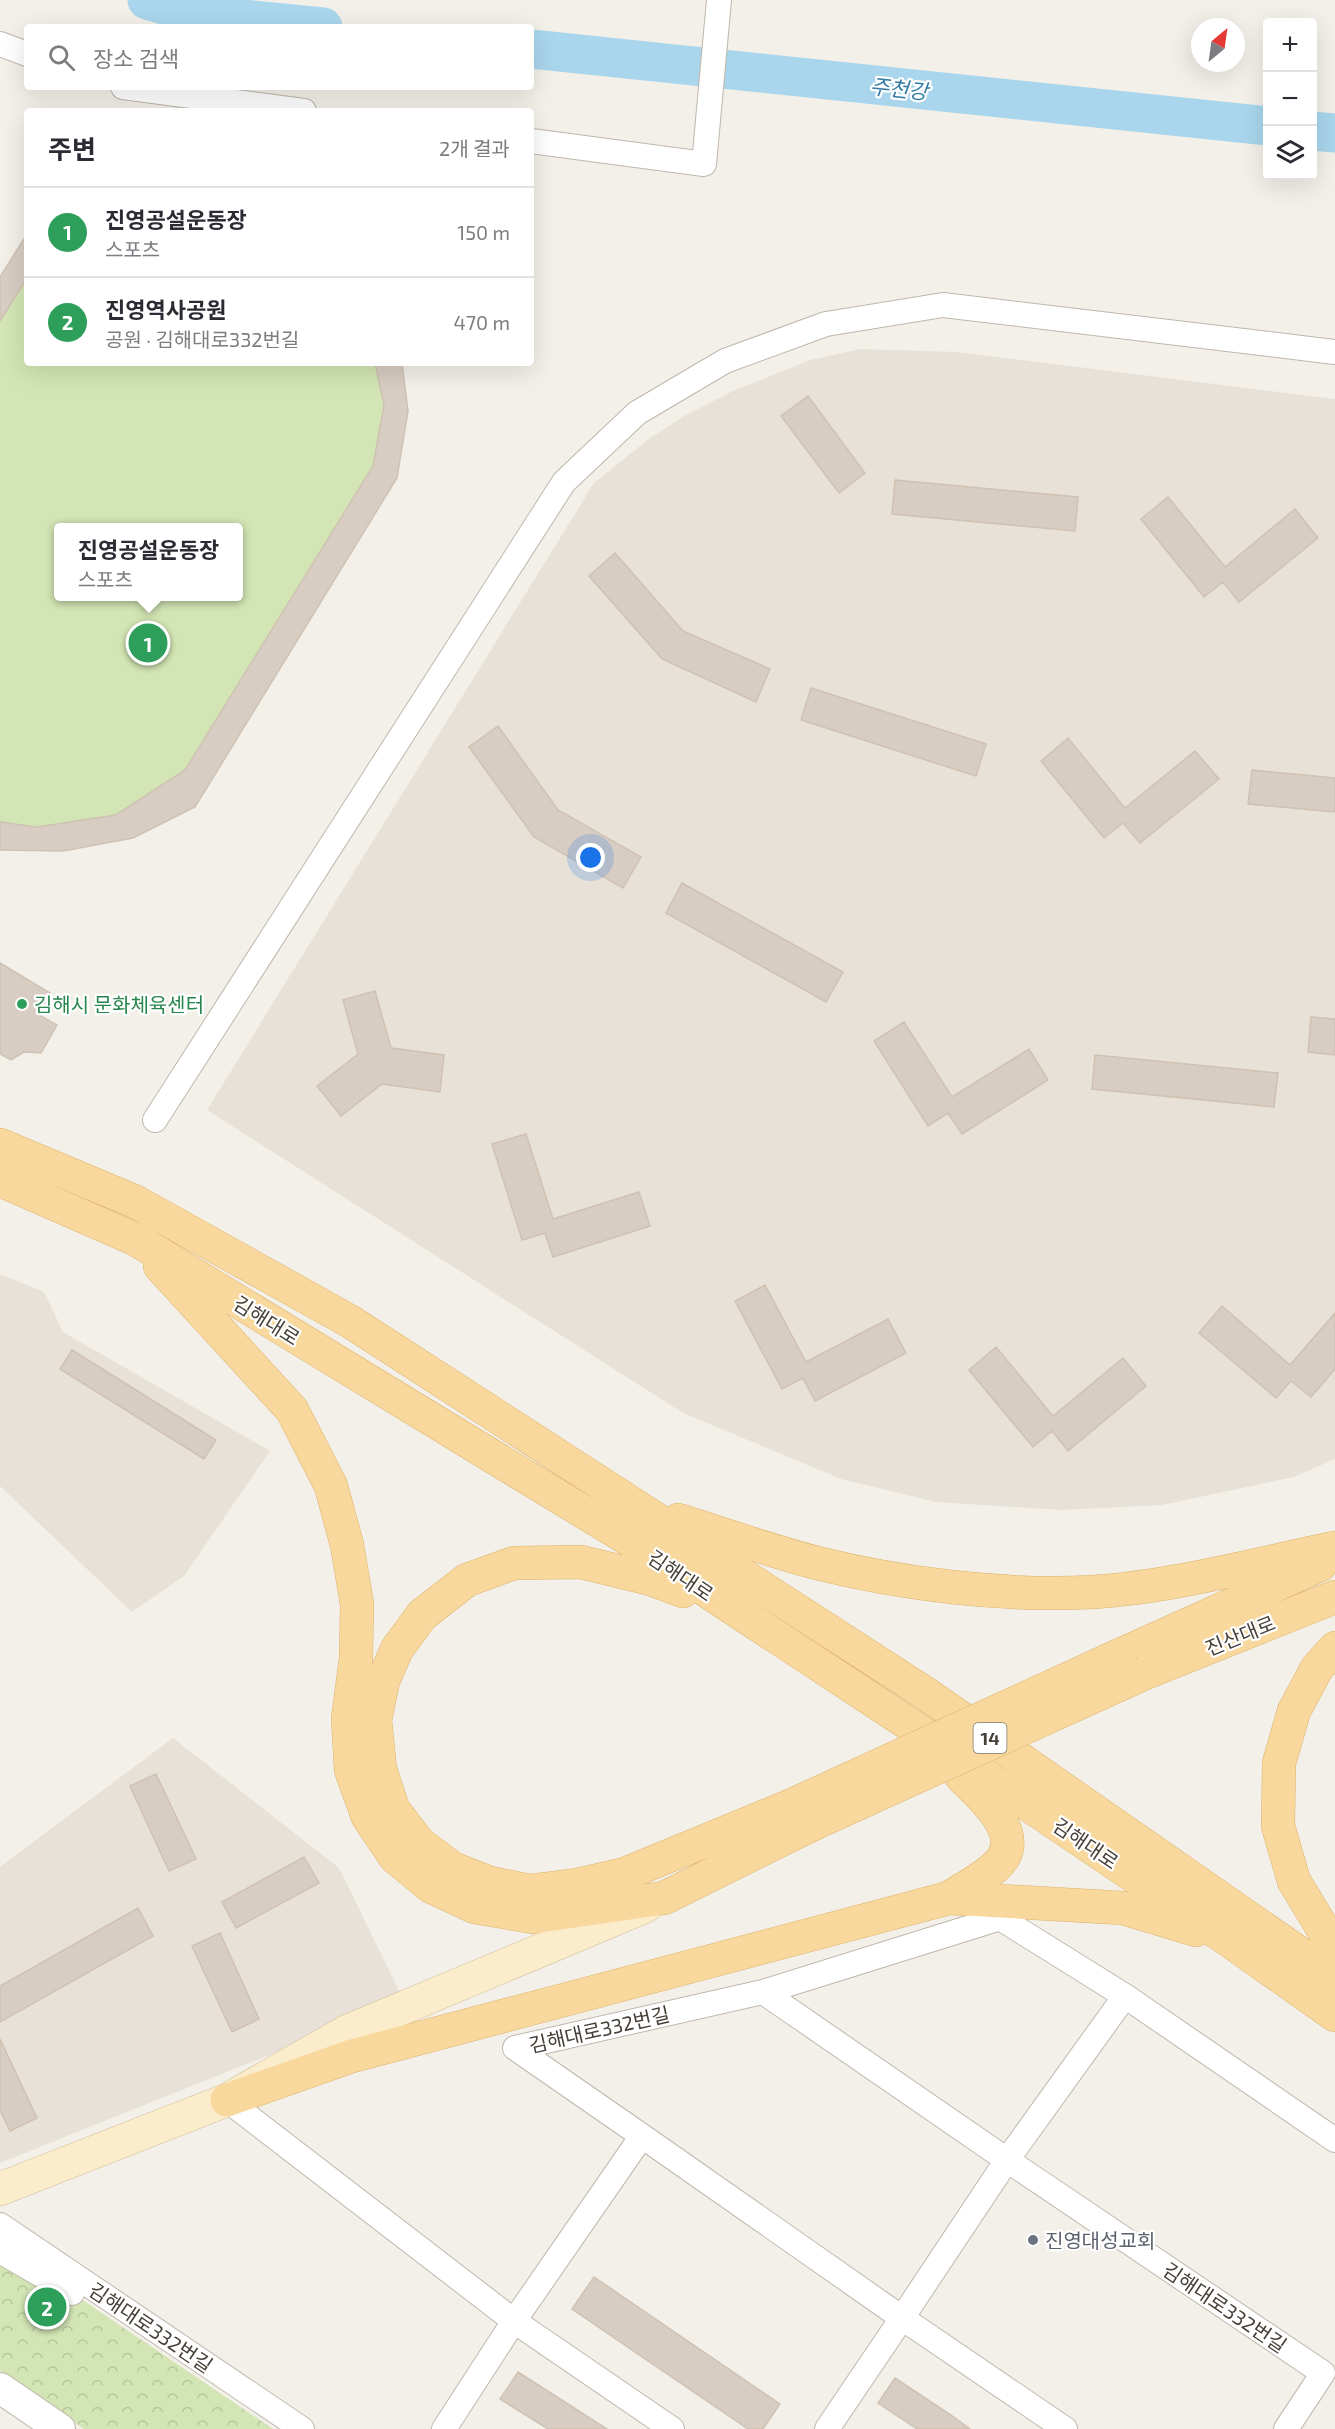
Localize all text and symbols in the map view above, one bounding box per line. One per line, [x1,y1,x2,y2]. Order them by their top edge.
north arrow [1191,18,1245,72]
map controls [1263,18,1317,180]
button: + [1263,18,1317,72]
search box [24,24,534,90]
icon: search [45,41,78,74]
text: 장소 검색 [93,45,179,71]
button: − [1263,72,1317,126]
water label: 주천강 [869,73,932,104]
button: layers [1263,126,1317,180]
text: 주변 [48,133,96,164]
text: 2개 결과 [439,136,510,160]
text: 진영공설운동장 [105,206,247,232]
text: 1 [63,220,72,244]
text: 150 m [457,220,510,244]
text: 스포츠 [105,237,160,261]
text: 진영역사공원 [105,296,226,322]
text: 2 [62,310,73,334]
text: 470 m [453,310,510,334]
text: 공원 · 김해대로332번길 [105,327,299,351]
popup [54,523,243,601]
text: 진영공설운동장 [78,536,219,562]
text: 스포츠 [78,567,133,591]
pin: 1 [128,620,168,666]
your location [576,843,605,872]
place label: 김해시 문화체육센터 [34,992,204,1016]
marker: 김해시 문화체육센터 [15,997,29,1011]
street label: 김해대로 [229,1290,305,1350]
street label: 김해대로 [644,1544,718,1606]
street label: 진산대로 [1201,1610,1279,1660]
road number: 14 [974,1723,1006,1753]
street label: 김해대로 [1049,1812,1123,1874]
street label: 김해대로332번길 [526,2001,672,2057]
place label: 진영대성교회 [1045,2228,1155,2252]
marker: 진영대성교회 [1026,2233,1040,2247]
street label: 김해대로332번길 [1159,2257,1291,2357]
street label: 김해대로332번길 [85,2277,217,2377]
pin: 2 [28,2284,66,2330]

